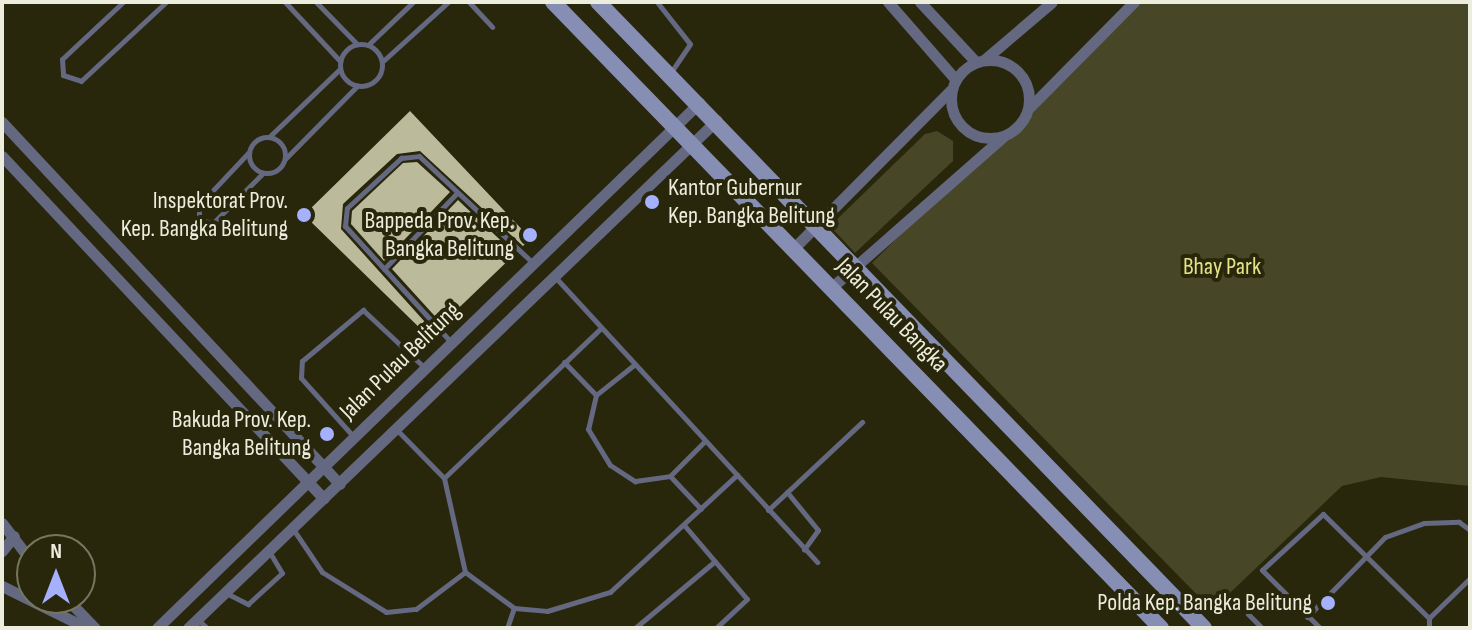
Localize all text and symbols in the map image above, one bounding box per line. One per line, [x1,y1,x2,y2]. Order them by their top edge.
place label: Kantor Gubernur Kep. Bangka Belitung [668,174,835,230]
place label: Inspektorat Prov. Kep. Bangka Belitung [121,187,288,243]
marker: Kantor Gubernur Kep. Bangka Belitung [643,193,661,211]
marker: Inspektorat Prov. Kep. Bangka Belitung [295,206,313,224]
place label: Bappeda Prov. Kep. Bangka Belitung [364,207,514,263]
marker: Bappeda Prov. Kep. Bangka Belitung [521,226,539,244]
street label: Jalan Pulau Bangka [830,252,954,378]
park label: Bhay Park [1183,253,1261,281]
street label: Jalan Pulau Belitung [334,296,466,426]
place label: Bakuda Prov. Kep. Bangka Belitung [172,406,311,462]
marker: Bakuda Prov. Kep. Bangka Belitung [318,425,336,443]
north arrow [16,534,96,614]
text: N [50,538,62,565]
place label: Polda Kep. Bangka Belitung [1097,589,1312,617]
marker: Polda Kep. Bangka Belitung [1319,594,1337,612]

